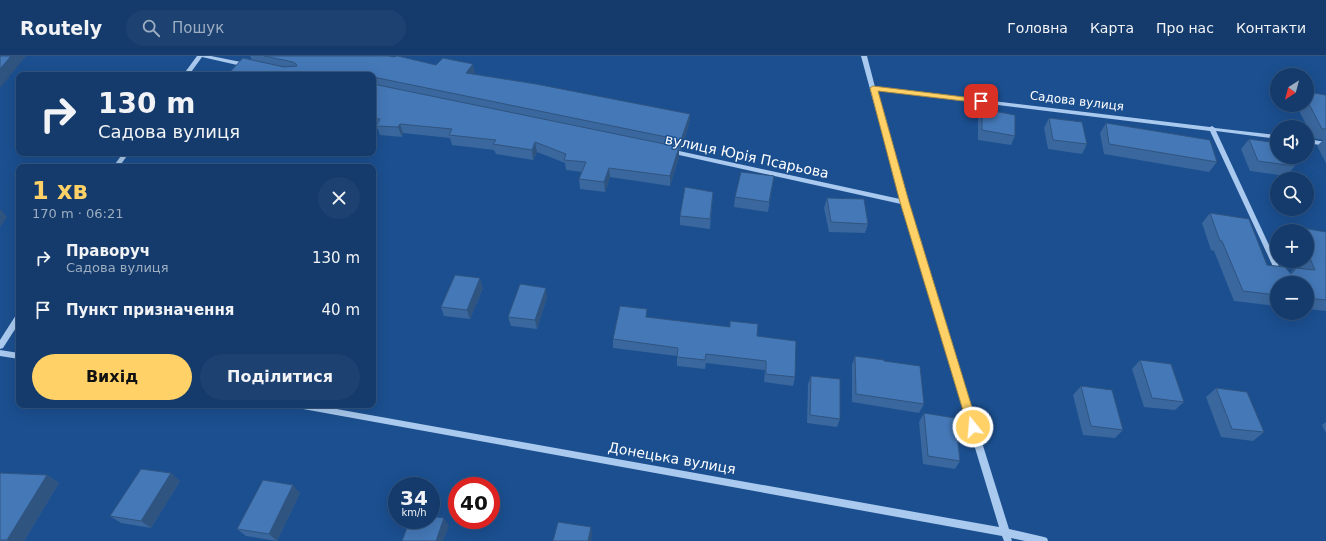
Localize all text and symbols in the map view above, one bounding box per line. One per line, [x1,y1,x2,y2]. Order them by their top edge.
search box [126,10,406,46]
text: Routely [20,17,102,39]
icon: search [140,17,162,39]
text: Пошук [172,19,224,37]
text: Головна [1007,20,1068,36]
text: Карта [1090,20,1134,36]
text: Про нас [1156,20,1214,36]
text: Контакти [1236,20,1306,36]
north arrow [1270,68,1314,112]
map controls [1270,68,1314,320]
pin [964,84,998,118]
text: 130 m [98,87,195,120]
icon: right [32,88,84,140]
street label: Садова вулиця [1029,88,1125,114]
icon: arrive [970,90,992,112]
button: sound [1270,120,1314,164]
text: Садова вулиця [98,121,240,142]
street label: вулиця Юрія Псарьова [664,131,830,181]
button: search [1270,172,1314,216]
text: 1 хв [32,177,88,205]
button: close [318,177,360,219]
text: 170 m · 06:21 [32,206,123,221]
button: + [1270,224,1314,268]
text: Праворуч [66,242,150,260]
icon: right [32,247,54,269]
text: 130 m [312,249,360,267]
text: Садова вулиця [66,260,169,275]
button: − [1270,276,1314,320]
icon: arrive [32,299,54,321]
text: Пункт призначення [66,301,234,319]
text: 40 m [322,301,360,319]
button: Вихід [32,354,192,400]
button: Поділитися [200,354,360,400]
position arrow [952,406,994,448]
street label: Донецька вулиця [607,439,737,477]
speed limit sign: 40 [448,477,500,529]
text: 34 [400,486,428,510]
text: km/h [401,507,427,518]

